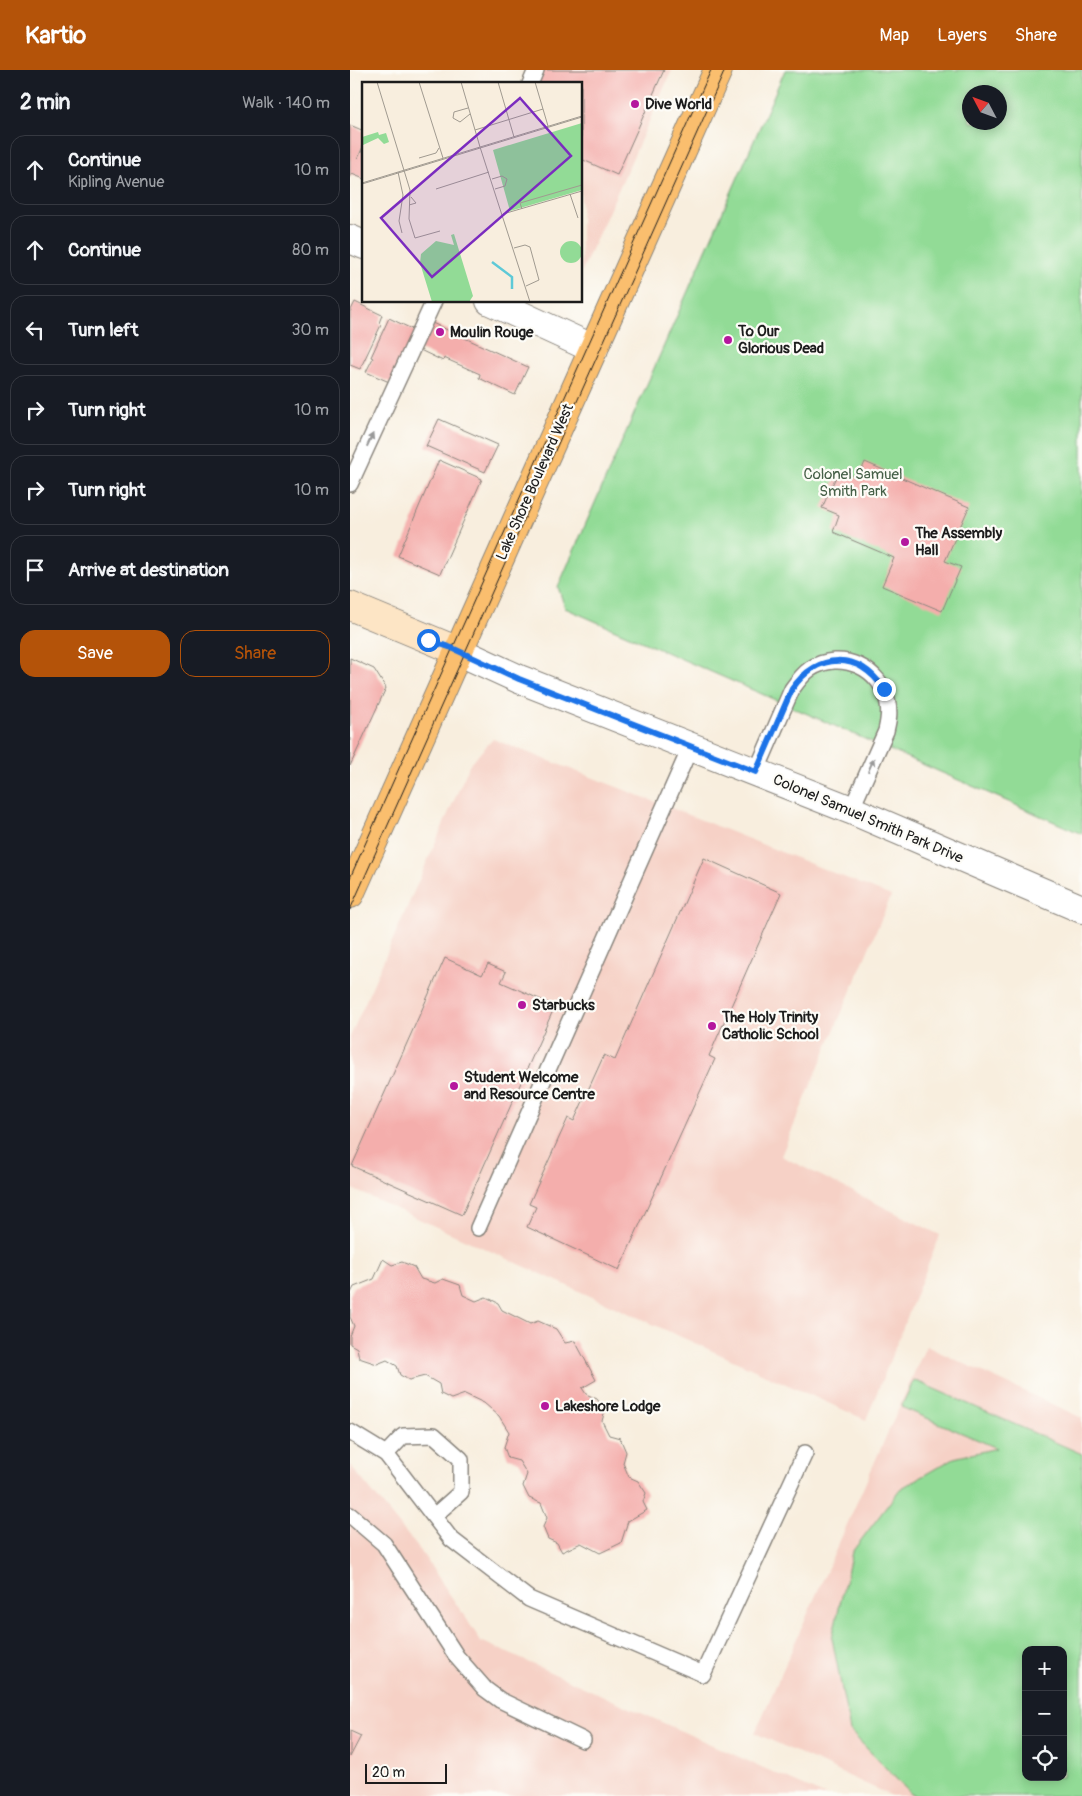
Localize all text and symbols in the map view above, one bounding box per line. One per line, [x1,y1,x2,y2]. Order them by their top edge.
text: Kartio [25,21,86,50]
text: Map [880,24,909,47]
text: Layers [937,24,987,47]
text: Share [1015,24,1057,47]
inset map [362,82,582,302]
north arrow [962,85,1007,130]
text: 2 min [20,89,70,116]
text: Walk · 140 m [242,93,330,113]
place label: Dive World [645,95,712,114]
marker: Dive World [629,98,641,110]
text: Continue [68,148,141,172]
icon: ahead [21,156,49,184]
text: 10 m [294,160,329,180]
text: Kipling Avenue [68,172,164,192]
icon: ahead [21,236,49,264]
text: Continue [68,238,141,262]
text: 80 m [292,240,329,260]
icon: left [21,316,49,344]
text: Turn left [68,318,138,342]
text: 30 m [291,320,329,340]
place label: To Our Glorious Dead [737,322,824,358]
place label: Moulin Rouge [450,323,534,342]
marker: Moulin Rouge [434,326,446,338]
marker: To Our Glorious Dead [722,334,734,346]
icon: right [21,396,49,424]
text: Turn right [68,398,146,422]
text: 10 m [294,400,329,420]
street label: Lake Shore Boulevard West [492,400,578,563]
one-way arrow [367,433,375,447]
park label: Colonel Samuel Smith Park [803,465,903,501]
icon: right [21,476,49,504]
text: Turn right [68,478,146,502]
text: 10 m [294,480,329,500]
place label: The Assembly Hall [914,524,1003,560]
marker: The Assembly Hall [899,536,911,548]
icon: arrive [21,556,49,584]
text: Arrive at destination [68,558,229,582]
route start [417,629,440,652]
button: Save [20,630,170,677]
button: Share [180,630,330,677]
route end [873,678,896,701]
one-way arrow [867,758,875,772]
street label: Colonel Samuel Smith Park Drive [770,770,967,868]
place label: Starbucks [532,996,595,1015]
marker: Starbucks [516,999,528,1011]
place label: The Holy Trinity Catholic School [721,1008,819,1044]
marker: The Holy Trinity Catholic School [706,1020,718,1032]
place label: Student Welcome and Resource Centre [464,1068,595,1104]
marker: Student Welcome and Resource Centre [448,1080,460,1092]
place label: Lakeshore Lodge [555,1397,661,1416]
marker: Lakeshore Lodge [539,1400,551,1412]
map controls [1022,1646,1067,1781]
button: + [1022,1646,1067,1691]
button: − [1022,1691,1067,1736]
button: locate [1022,1736,1067,1781]
scale bar [365,1761,448,1784]
text: 20 m [372,1764,405,1781]

